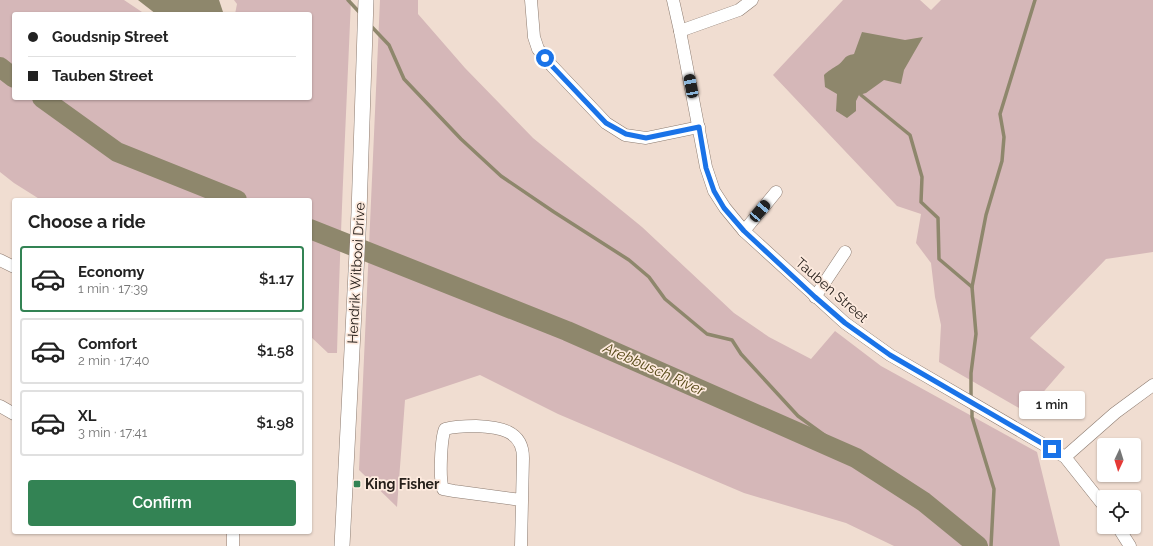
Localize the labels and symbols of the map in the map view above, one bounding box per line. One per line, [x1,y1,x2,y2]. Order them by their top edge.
route start [536,49,554,67]
car [683,73,699,99]
car [748,198,772,224]
street label: Hendrik Witbooi Drive [344,202,368,344]
street label: Tauben Street [793,254,872,326]
water label: Arebbusch River [600,338,708,400]
callout: 1 min [1019,391,1085,419]
north arrow [1097,438,1141,482]
route end [1043,440,1061,458]
place label: King Fisher [365,476,440,492]
marker: King Fisher [352,479,362,489]

